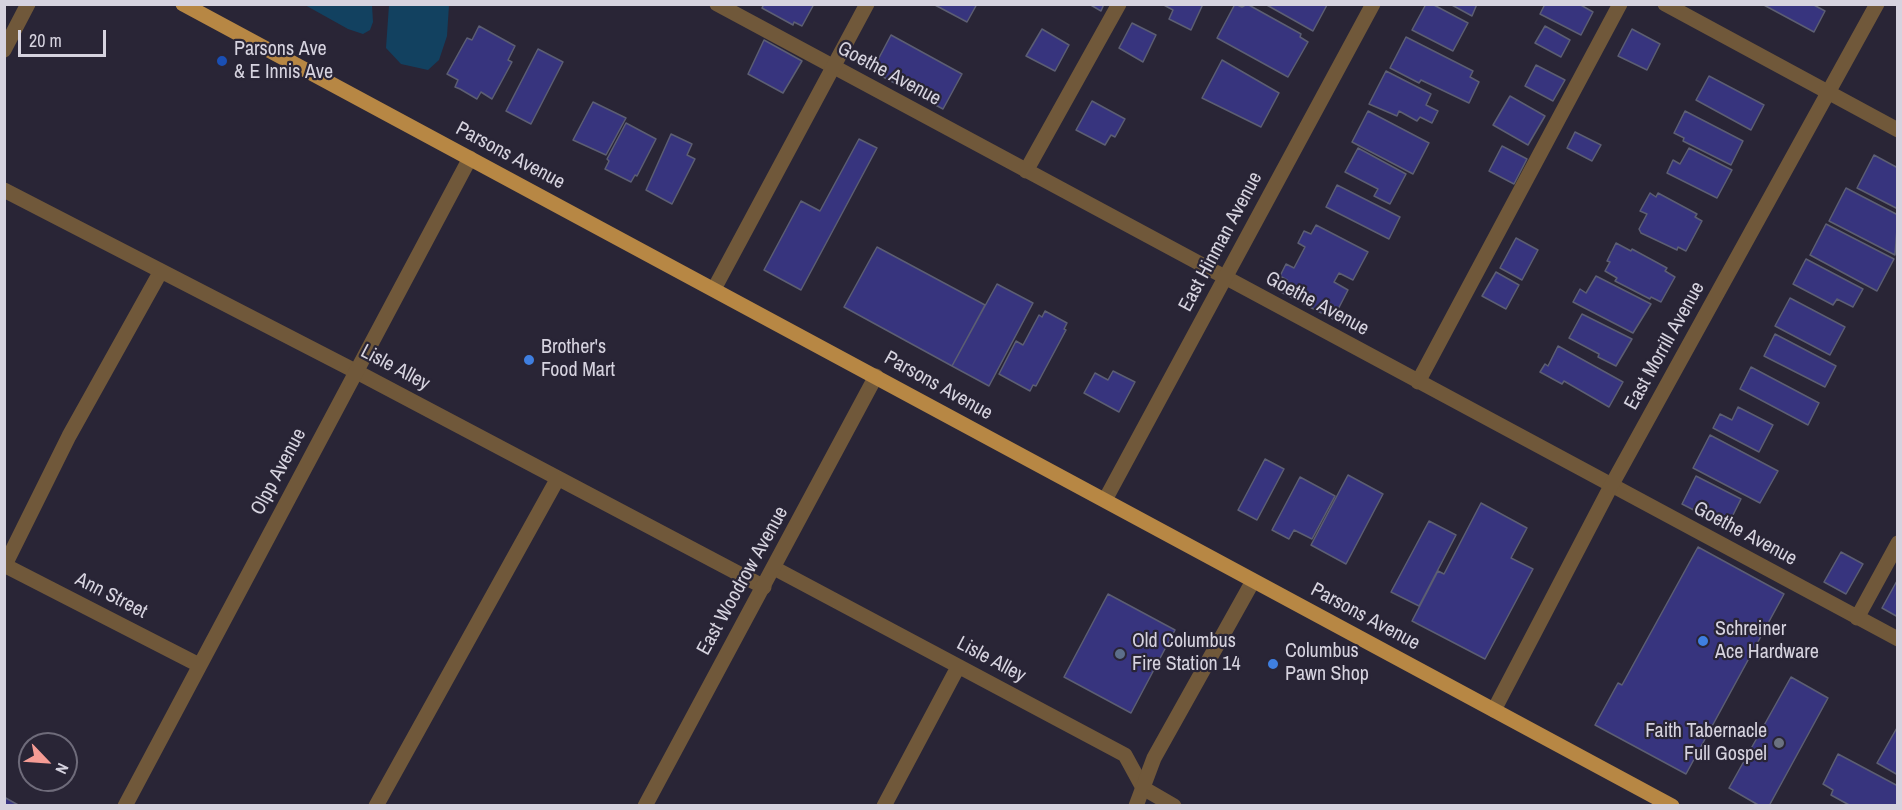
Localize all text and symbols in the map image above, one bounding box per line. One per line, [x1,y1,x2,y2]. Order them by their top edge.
scale bar [21,18,110,56]
text: 20 m [29,28,62,53]
street label: Goethe Avenue [833,37,945,111]
place label: Parsons Ave & E Innis Ave [234,38,333,85]
marker: Parsons Ave & E Innis Ave [215,54,229,68]
street label: Parsons Avenue [451,117,569,195]
street label: East Hinman Avenue [1174,168,1268,316]
street label: Goethe Avenue [1261,267,1373,341]
street label: East Morrill Avenue [1620,278,1710,414]
place label: Brother's Food Mart [541,336,615,383]
street label: Lisle Alley [356,340,434,396]
street label: Parsons Avenue [880,346,996,426]
marker: Brother's Food Mart [522,353,536,367]
street label: Olpp Avenue [246,425,312,519]
street label: Goethe Avenue [1689,497,1801,571]
street label: East Woodrow Avenue [692,502,794,660]
street label: Ann Street [71,568,151,624]
street label: Parsons Avenue [1306,578,1424,656]
place label: Schreiner Ace Hardware [1715,618,1819,665]
place label: Old Columbus Fire Station 14 [1132,630,1240,677]
street label: Lisle Alley [952,632,1030,688]
marker: Schreiner Ace Hardware [1696,634,1710,648]
place label: Columbus Pawn Shop [1285,640,1369,687]
marker: Old Columbus Fire Station 14 [1113,647,1127,661]
marker: Columbus Pawn Shop [1266,657,1280,671]
place label: Faith Tabernacle Full Gospel [1645,720,1767,767]
north arrow [18,732,78,792]
marker: Faith Tabernacle Full Gospel [1772,736,1786,750]
text: N [51,760,74,778]

